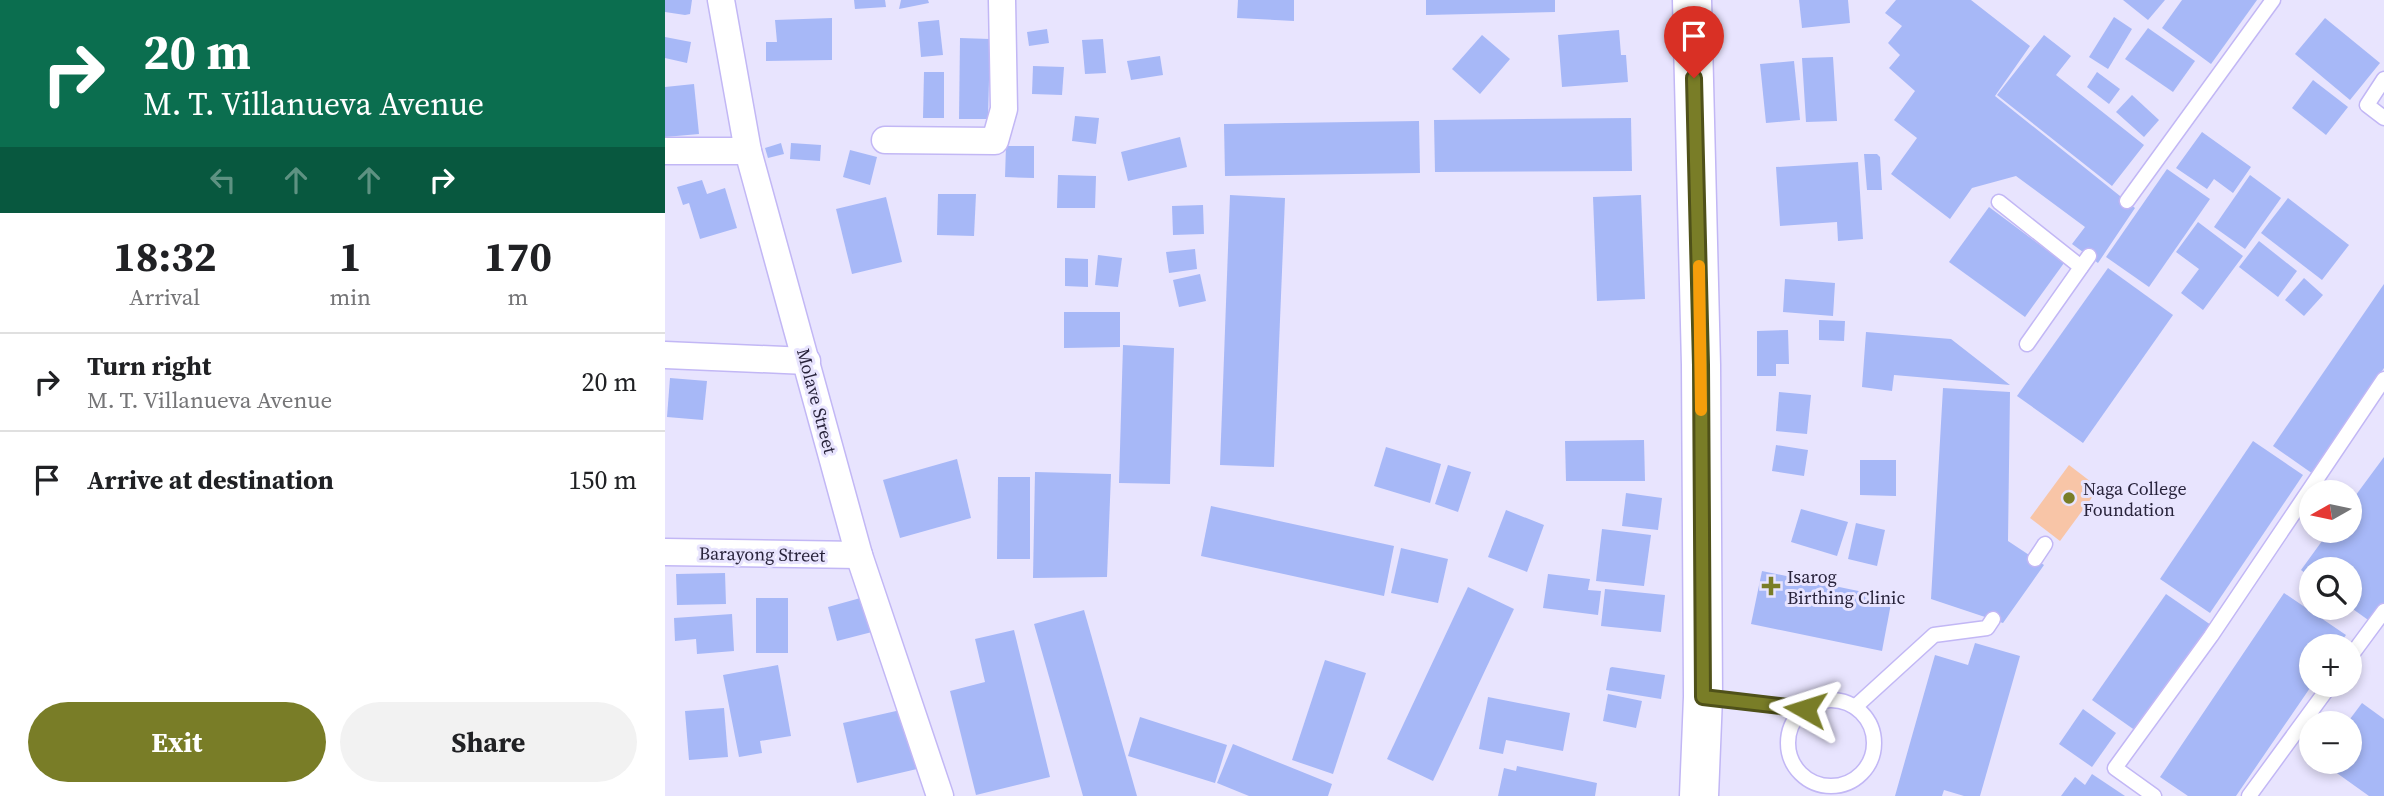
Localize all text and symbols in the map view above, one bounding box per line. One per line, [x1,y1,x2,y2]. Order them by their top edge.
pin [1664,6,1724,78]
icon: arrive [1675,17,1713,55]
text: 20 m [143,18,251,85]
icon: right [28,28,119,119]
text: M. T. Villanueva Avenue [143,82,484,126]
icon: left [204,161,242,199]
icon: ahead [277,161,315,199]
icon: ahead [350,161,388,199]
icon: right [423,161,461,199]
text: 18:32 [113,227,217,285]
text: 1 [339,227,362,285]
text: 170 [484,227,552,285]
text: Arrival [129,281,200,313]
text: min [329,281,371,313]
text: m [508,281,528,313]
street label: Molave Street [791,346,843,457]
text: Turn right [87,348,211,384]
icon: right [28,363,66,401]
text: 20 m [582,364,637,400]
text: M. T. Villanueva Avenue [87,384,332,416]
icon: arrive [28,461,66,499]
text: Arrive at destination [87,462,334,498]
text: 150 m [569,462,637,498]
place label: Naga College Foundation [2083,476,2187,522]
north arrow [2299,480,2363,542]
map controls [2299,480,2362,774]
marker: Naga College Foundation [2061,490,2077,506]
street label: Barayong Street [699,540,826,568]
button: search [2299,557,2362,620]
place label: Isarog Birthing Clinic [1787,564,1905,610]
marker: Isarog Birthing Clinic [1761,576,1781,596]
button: + [2299,634,2362,697]
position arrow [1768,672,1842,746]
button: Exit [28,702,326,782]
button: Share [340,702,637,782]
button: − [2299,711,2362,774]

